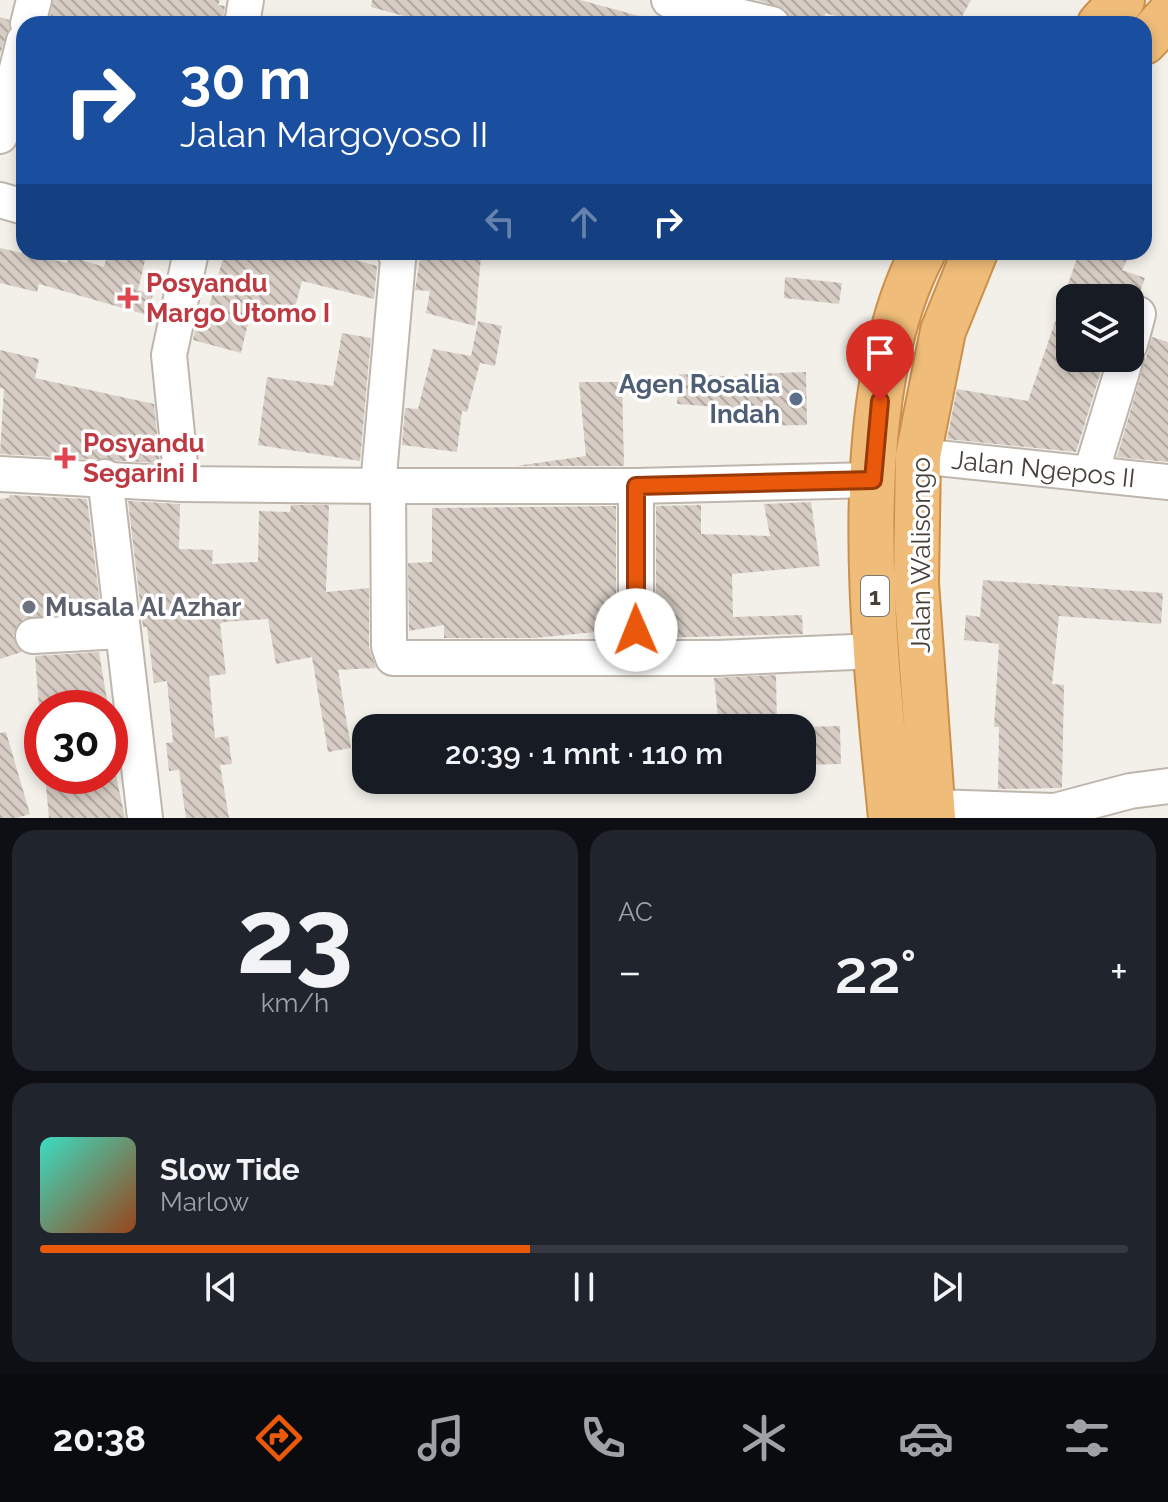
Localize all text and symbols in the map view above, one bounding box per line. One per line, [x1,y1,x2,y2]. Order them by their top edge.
text: 30 m [180,46,311,112]
icon: right [48,48,152,152]
text: Jalan Margoyoso II [180,113,488,155]
icon: left [478,200,522,244]
icon: ahead [562,200,606,244]
icon: right [646,200,690,244]
place label: Posyandu Margo Utomo I [146,268,330,328]
map controls [1056,284,1144,372]
button: layers [1056,284,1144,372]
marker: Posyandu Margo Utomo I [117,287,139,309]
pin [846,319,914,401]
icon: arrive [858,331,902,375]
place label: Agen Rosalia Indah [619,369,780,429]
marker: Agen Rosalia Indah [787,390,805,408]
place label: Posyandu Segarini I [83,428,205,488]
street label: Jalan Ngepos II [950,445,1137,493]
marker: Posyandu Segarini I [54,447,76,469]
street label: Jalan Walisongo [906,457,936,653]
road number: 1 [861,576,889,616]
position arrow [594,588,678,672]
place label: Musala Al Azhar [45,592,241,622]
marker: Musala Al Azhar [20,598,38,616]
speed limit sign: 30 [24,690,128,794]
text: 20:39 · 1 mnt · 110 m [445,736,723,771]
text: 23 [237,875,353,997]
text: AC [618,897,653,927]
text: 22° [835,937,917,1007]
text: − [618,946,642,997]
text: + [1110,946,1128,997]
text: km/h [261,988,329,1018]
text: Slow Tide [160,1152,300,1187]
text: Marlow [160,1187,249,1217]
icon: previous [199,1265,243,1309]
icon: pause [562,1265,606,1309]
icon: next [925,1265,969,1309]
icon: directions [251,1410,307,1466]
icon: music [413,1410,469,1466]
icon: phone [575,1410,631,1466]
icon: climate [736,1410,792,1466]
icon: car [898,1410,954,1466]
icon: filters [1059,1410,1115,1466]
text: 20:38 [53,1417,146,1459]

